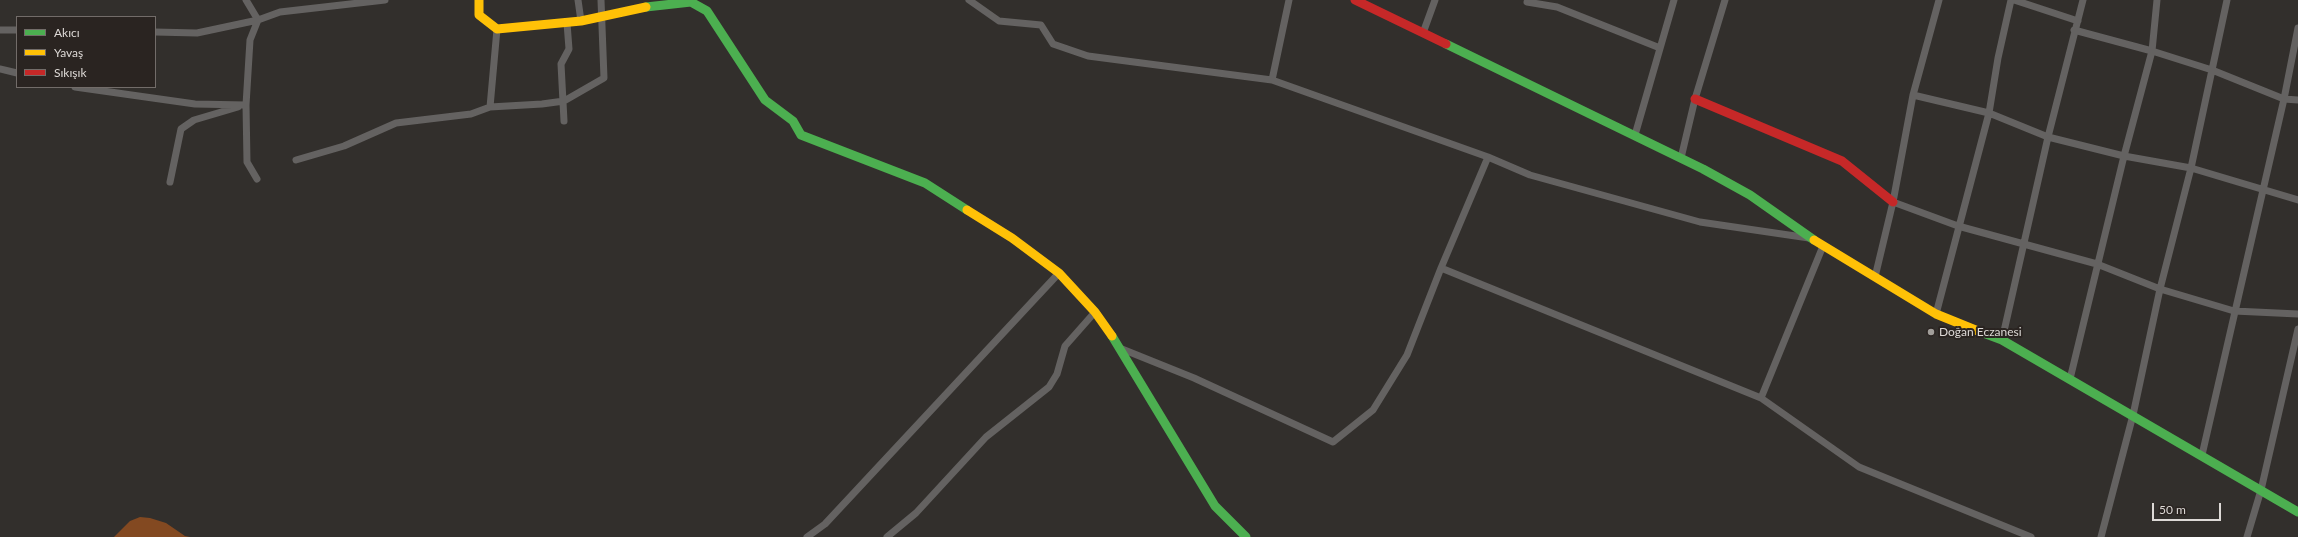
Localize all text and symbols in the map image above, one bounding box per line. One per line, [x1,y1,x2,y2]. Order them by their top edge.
legend [16,16,156,88]
text: Akıcı [54,25,80,40]
text: Yavaş [54,45,83,60]
text: Sıkışık [54,65,87,80]
place label: Doğan Eczanesi [1939,325,2022,339]
marker: Doğan Eczanesi [1926,327,1936,337]
scale bar [2154,495,2223,521]
text: 50 m [2159,502,2186,517]

